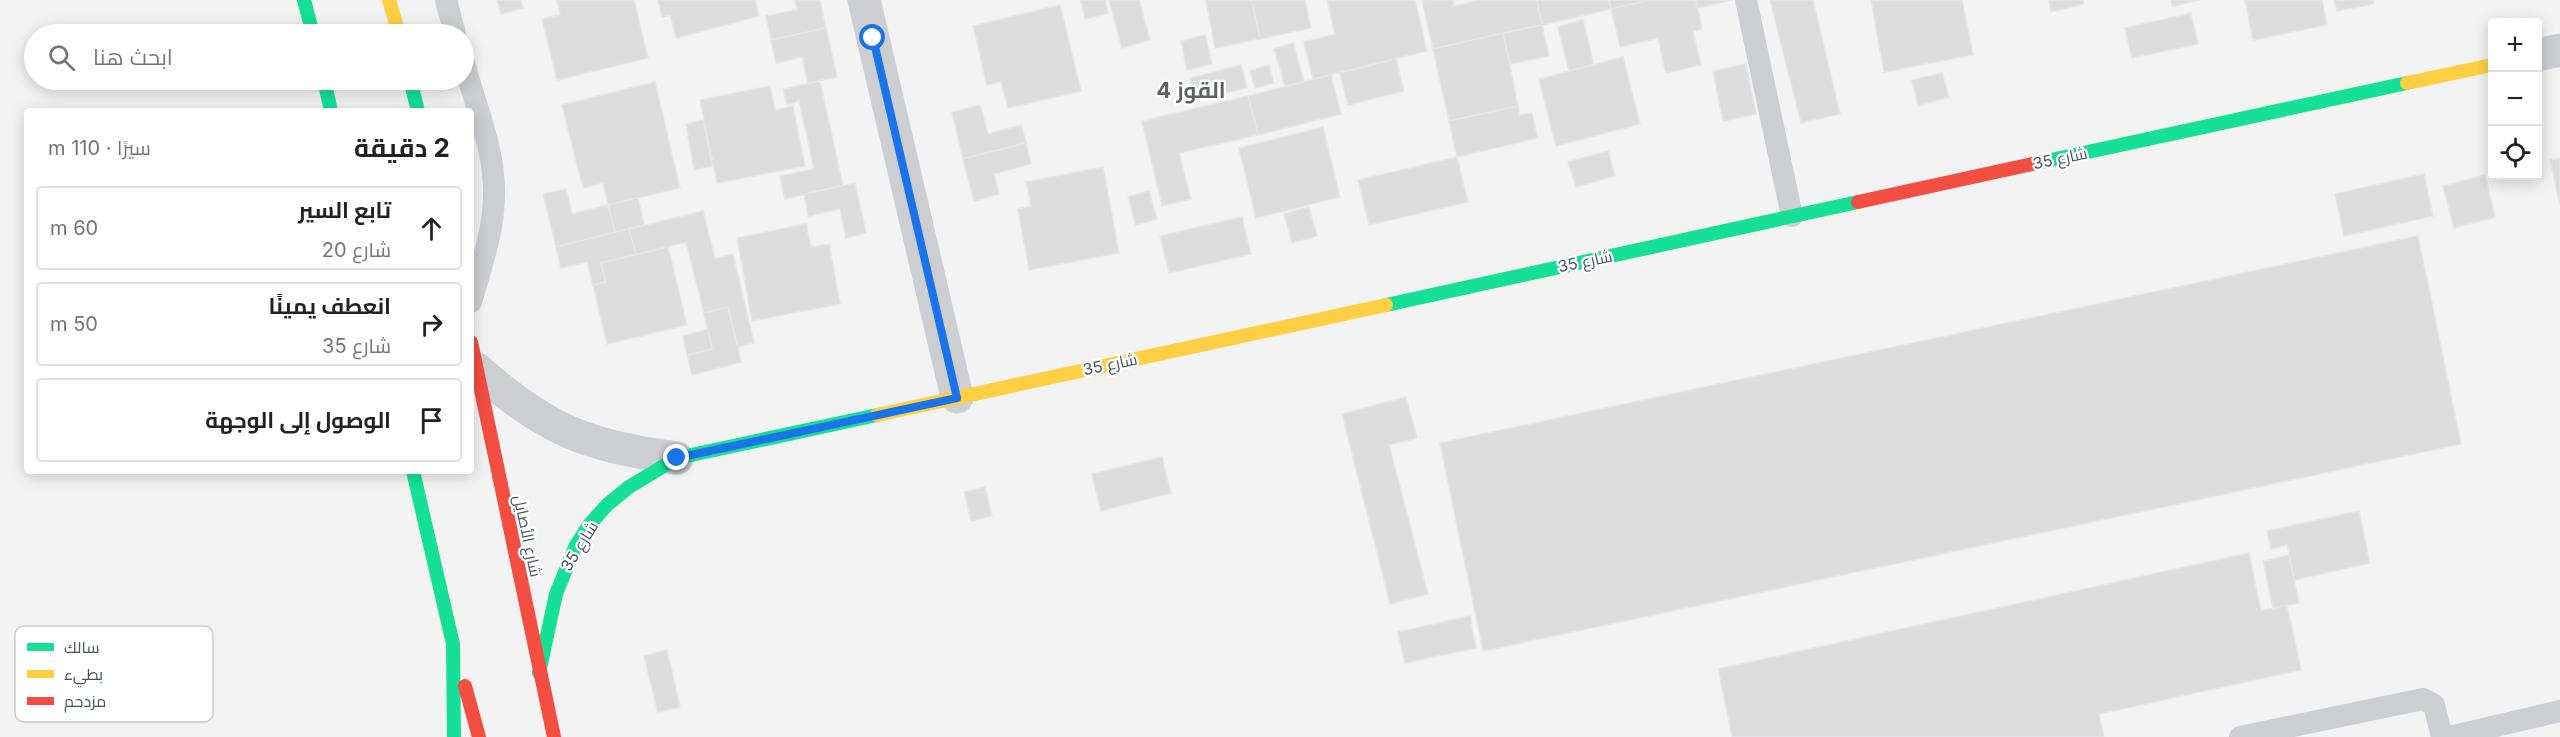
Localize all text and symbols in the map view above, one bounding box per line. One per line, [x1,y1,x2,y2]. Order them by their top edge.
map controls [2488,18,2542,180]
button: + [2488,18,2542,72]
search box [24,24,474,90]
route start [859,24,885,50]
icon: search [45,41,78,74]
text: ابحث هنا [93,44,173,70]
button: − [2488,72,2542,126]
district label: القوز 4 [1156,77,1226,104]
button: locate [2488,126,2542,180]
text: 2 دقيقة [354,132,450,163]
text: سيرًا · 110 m [48,136,151,160]
street label: شارع 35 [2031,142,2089,175]
text: تابع السير [298,197,391,223]
icon: ahead [415,212,448,245]
text: 60 m [50,216,98,240]
text: شارع 20 [322,238,391,262]
street label: شارع 35 [1556,245,1614,278]
text: انعطف يمينًا [269,293,391,319]
icon: right [415,308,448,341]
text: 50 m [50,312,98,336]
text: شارع 35 [322,334,391,358]
street label: شارع 35 [1081,348,1139,381]
icon: arrive [415,404,448,437]
text: الوصول إلى الوجهة [205,407,391,433]
route end [663,444,689,470]
street label: شارع الأصايل [508,493,546,579]
street label: شارع 35 [556,517,604,576]
legend [15,626,213,722]
text: سالك [64,637,99,657]
text: بطيء [64,664,103,688]
text: مزدحم [64,691,106,713]

